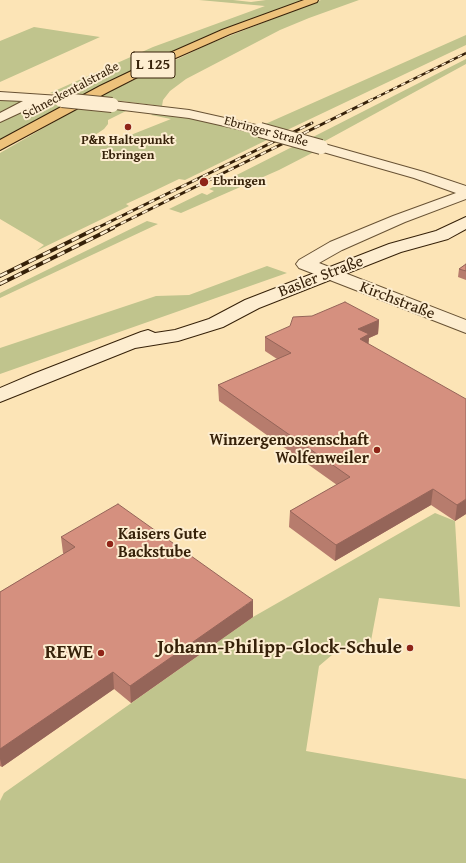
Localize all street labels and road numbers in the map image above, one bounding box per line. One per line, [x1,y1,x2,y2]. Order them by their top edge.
road number: L 125 [131,52,175,78]
street label: Schneckentalstraße [20,59,122,123]
street label: Ebringer Straße [222,113,310,151]
street label: Basler Straße [276,252,366,302]
street label: Kirchstraße [357,278,437,324]

